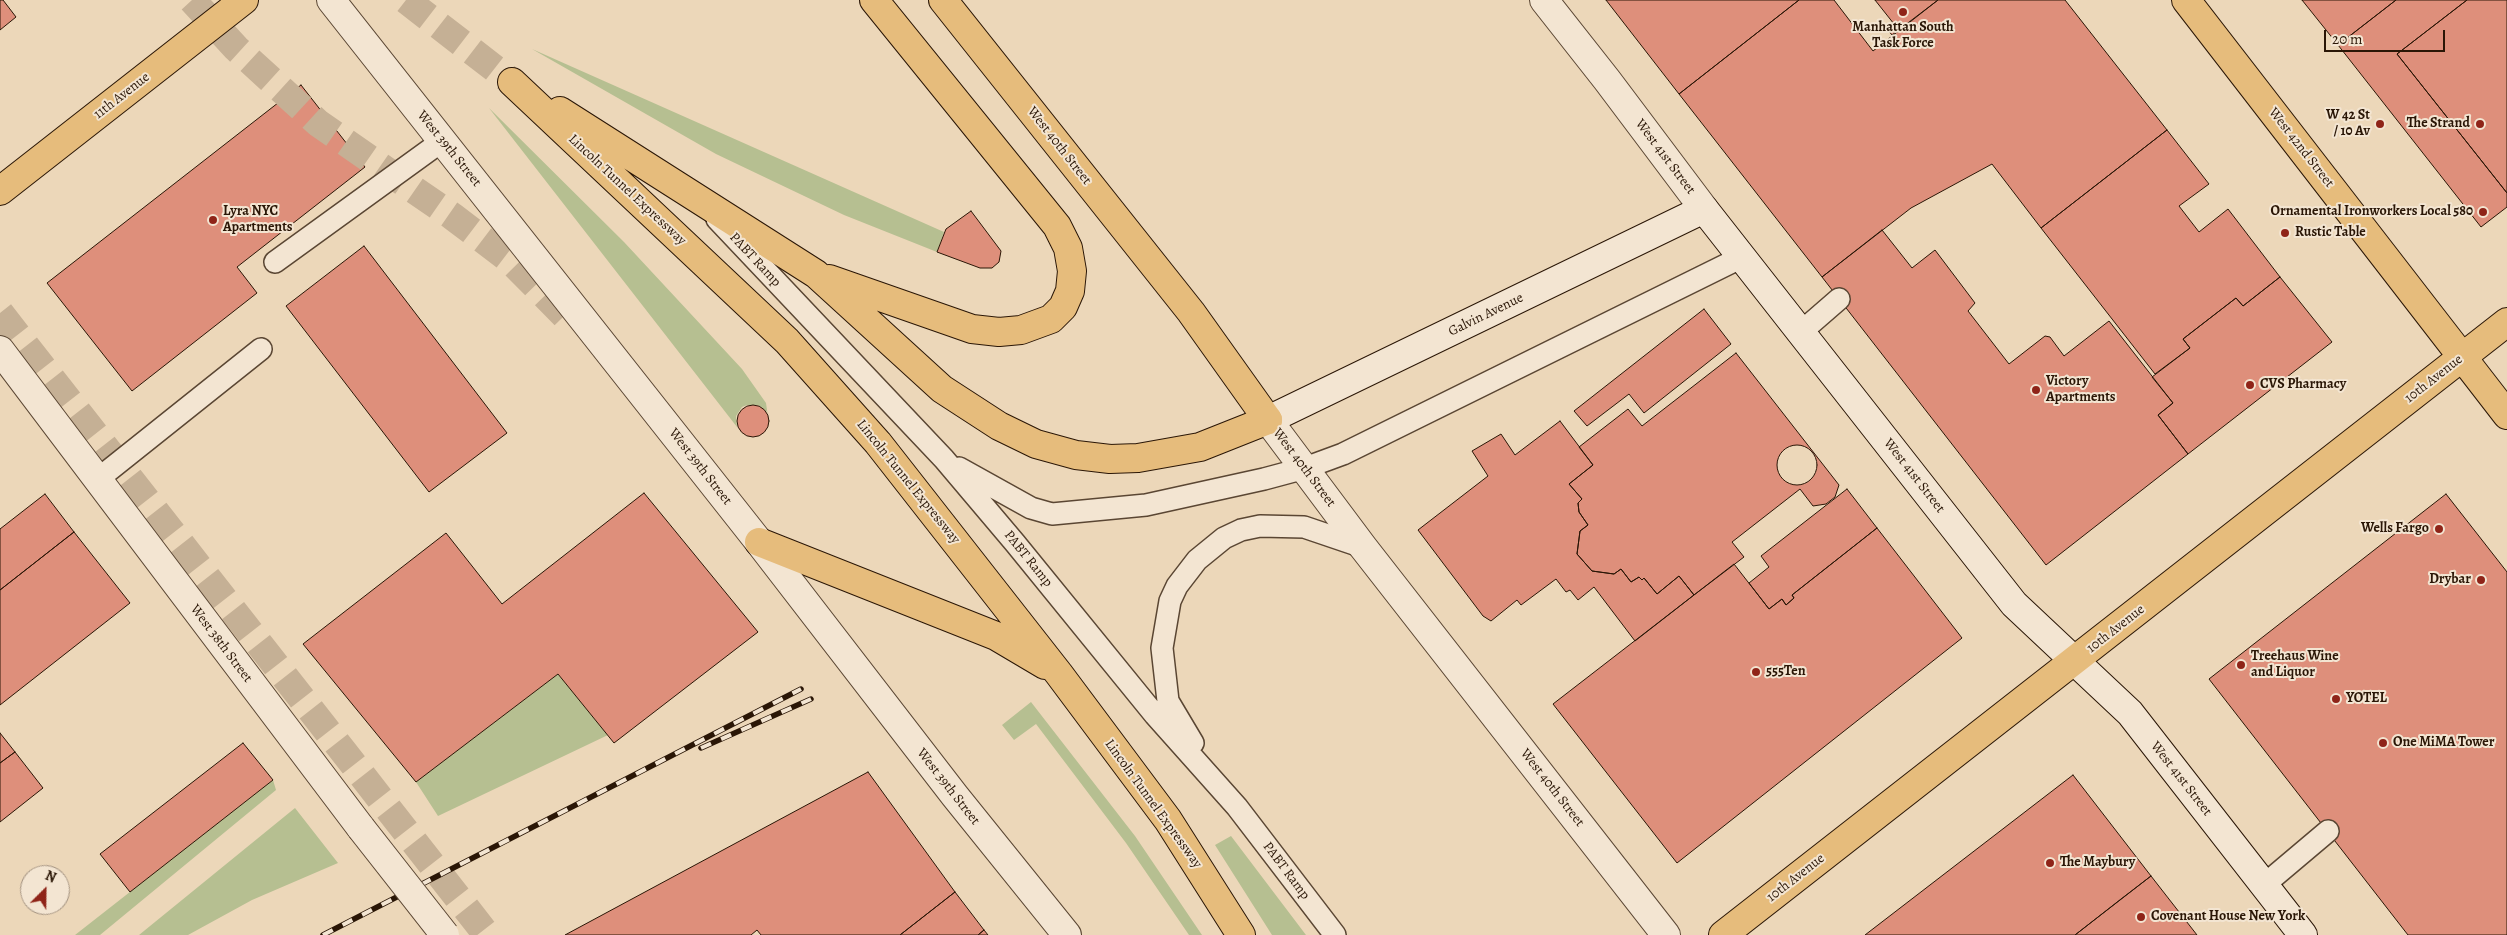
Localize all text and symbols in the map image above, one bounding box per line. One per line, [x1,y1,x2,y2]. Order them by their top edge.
marker: Manhattan South Task Force [1897,6,1909,18]
place label: Manhattan South Task Force [1852,20,1954,52]
scale bar [2327,20,2448,52]
text: 20 m [2332,29,2363,49]
street label: 11th Avenue [91,69,153,123]
street label: West 40th Street [1023,104,1095,188]
street label: West 42nd Street [2265,105,2337,191]
street label: West 39th Street [413,108,485,190]
place label: W 42 St / 10 Av [2326,108,2370,140]
street label: West 41st Street [1631,116,1699,198]
place label: The Strand [2407,116,2470,132]
marker: W 42 St / 10 Av [2374,118,2386,130]
marker: The Strand [2474,118,2486,130]
street label: Lincoln Tunnel Expressway [565,131,689,249]
place label: Lyra NYC Apartments [223,204,293,236]
place label: Ornamental Ironworkers Local 580 [2271,204,2473,220]
marker: Ornamental Ironworkers Local 580 [2477,206,2489,218]
marker: Lyra NYC Apartments [207,214,219,226]
place label: Rustic Table [2295,225,2366,241]
marker: Rustic Table [2279,227,2291,239]
street label: PABT Ramp [726,229,784,291]
street label: Galvin Avenue [1446,290,1526,340]
street label: 10th Avenue [2402,351,2466,407]
place label: Victory Apartments [2046,374,2116,407]
place label: CVS Pharmacy [2260,377,2346,393]
marker: CVS Pharmacy [2244,379,2256,391]
marker: Victory Apartments [2030,384,2042,396]
street label: Lincoln Tunnel Expressway [853,416,963,548]
street label: West 39th Street [665,425,735,509]
street label: West 40th Street [1269,425,1339,511]
street label: West 41st Street [1880,435,1948,517]
place label: Wells Fargo [2361,521,2429,537]
marker: Wells Fargo [2433,523,2445,535]
street label: PABT Ramp [1000,527,1056,591]
place label: Drybar [2429,572,2471,588]
marker: Drybar [2475,574,2487,586]
street label: 10th Avenue [2084,601,2148,657]
street label: West 38th Street [186,602,256,686]
place label: Treehaus Wine and Liquor [2251,649,2339,682]
marker: Treehaus Wine and Liquor [2235,659,2247,671]
place label: 555Ten [1766,664,1806,680]
marker: 555Ten [1750,666,1762,678]
place label: YOTEL [2346,691,2387,707]
marker: YOTEL [2330,693,2342,705]
place label: One MiMA Tower [2393,735,2495,751]
street label: Lincoln Tunnel Expressway [1101,736,1205,872]
marker: One MiMA Tower [2377,737,2389,749]
street label: West 41st Street [2147,738,2215,820]
street label: West 39th Street [913,745,983,829]
street label: West 40th Street [1516,746,1588,830]
street label: PABT Ramp [1259,839,1313,903]
street label: 10th Avenue [1764,850,1828,906]
place label: The Maybury [2060,855,2135,871]
marker: The Maybury [2044,857,2056,869]
north arrow [20,865,70,915]
text: N [42,866,59,887]
place label: Covenant House New York [2151,909,2305,925]
marker: Covenant House New York [2135,911,2147,923]

